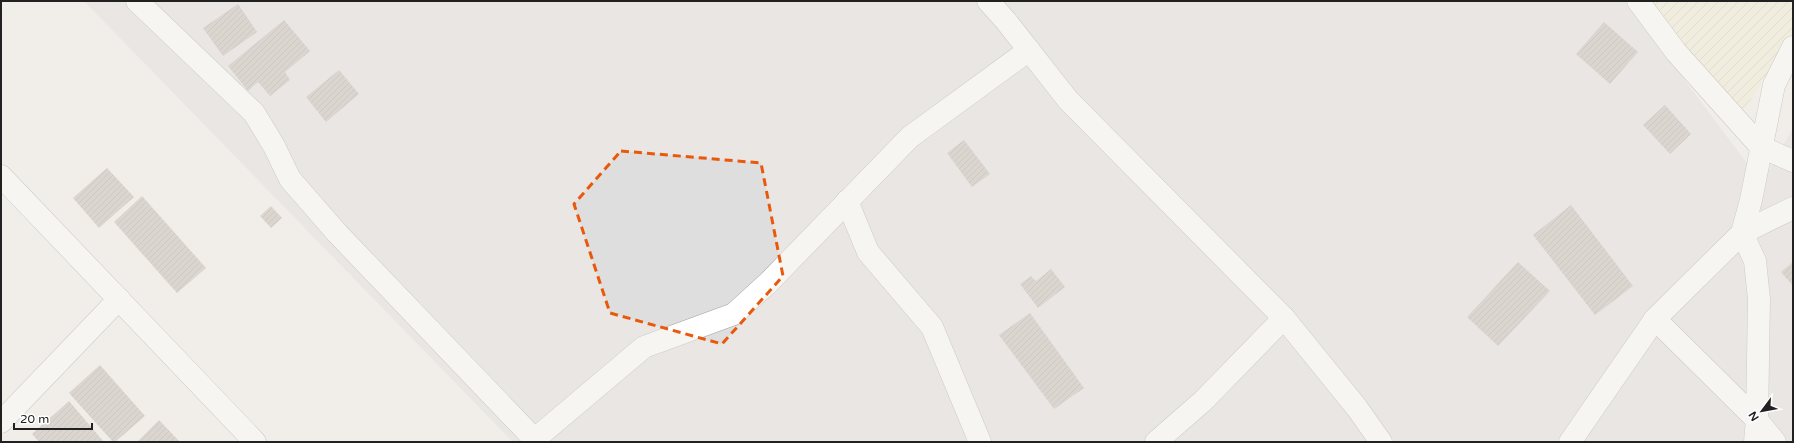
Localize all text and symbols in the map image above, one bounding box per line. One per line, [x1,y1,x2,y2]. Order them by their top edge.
north arrow [1742,391,1782,431]
scale bar [14,405,92,431]
text: N [1746,409,1762,423]
text: 20 m [20,412,49,426]

